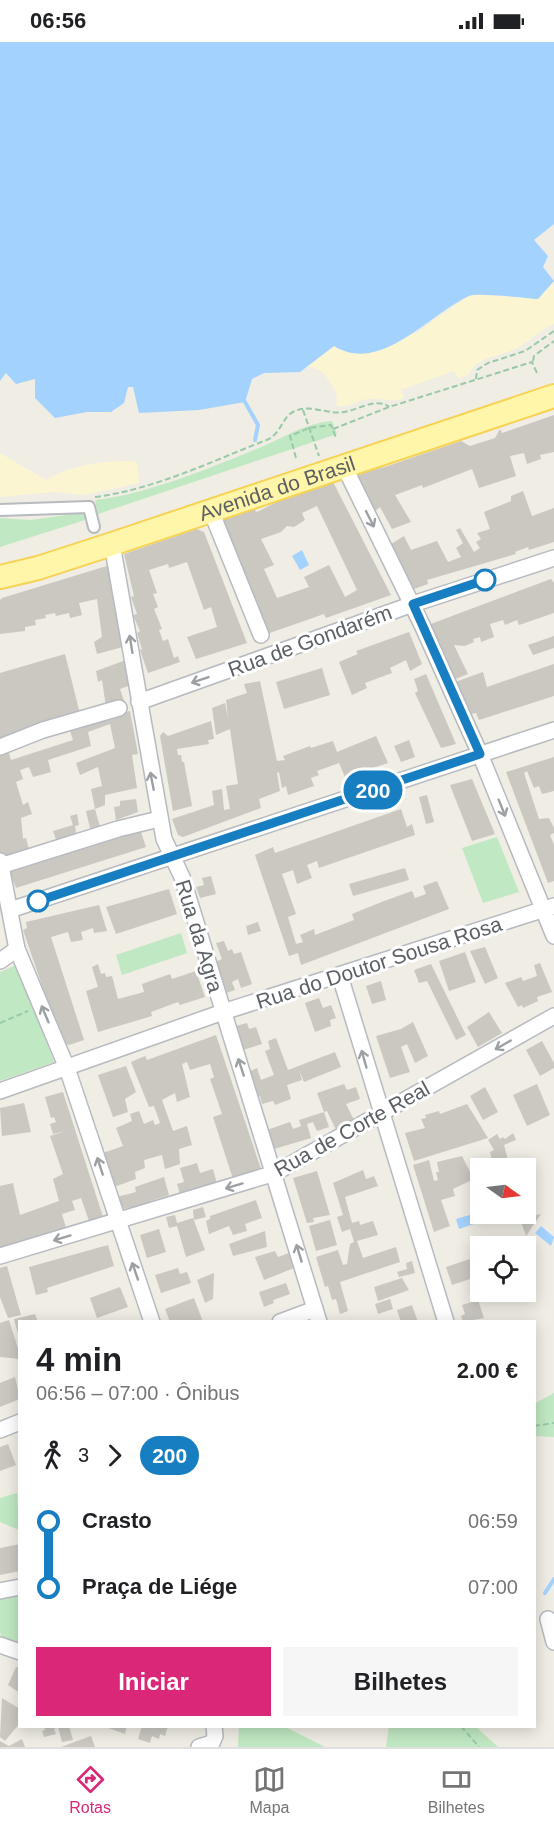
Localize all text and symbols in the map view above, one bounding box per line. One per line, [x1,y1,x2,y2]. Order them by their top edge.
text: 06:56 [30,8,86,33]
street label: Avenida do Brasil [196,451,358,525]
one-way arrow [365,509,376,527]
unlabelled marker [474,569,496,591]
street label: Rua de Gondarém [225,600,395,681]
one-way arrow [125,635,136,655]
one-way arrow [191,676,210,687]
line badge: 200 [338,770,407,810]
one-way arrow [147,771,158,791]
text: 200 [355,779,391,802]
one-way arrow [497,798,508,817]
street label: Rua da Agra [171,877,228,995]
unlabelled marker [27,890,49,912]
street label: Rua do Doutor Sousa Rosa [253,912,505,1013]
one-way arrow [39,1005,50,1023]
one-way arrow [495,1039,512,1051]
one-way arrow [358,1050,369,1069]
one-way arrow [235,1058,246,1077]
street label: Rua de Corte Real [270,1076,433,1181]
one-way arrow [94,1157,105,1176]
north arrow [470,1158,536,1224]
map controls [470,1158,536,1302]
one-way arrow [225,1181,244,1192]
one-way arrow [53,1233,72,1244]
button: locate [470,1236,536,1302]
one-way arrow [293,1244,304,1263]
one-way arrow [129,1262,140,1281]
text: 4 min [36,1341,122,1378]
text: 2.00 € [457,1358,518,1383]
text: 06:56 – 07:00 · Ônibus [36,1382,239,1404]
icon: walk [36,1439,69,1472]
icon: forward [98,1439,131,1472]
text: 3 [78,1444,89,1466]
text: 200 [152,1444,187,1467]
text: Crasto [82,1508,152,1533]
text: 06:59 [468,1510,518,1532]
text: Praça de Liége [82,1574,237,1599]
text: 07:00 [468,1576,518,1598]
button: Iniciar [36,1647,271,1716]
button: Bilhetes [283,1647,518,1716]
tab: Rotas [69,1763,111,1817]
tab: Mapa [249,1763,289,1817]
tab: Bilhetes [428,1763,485,1817]

